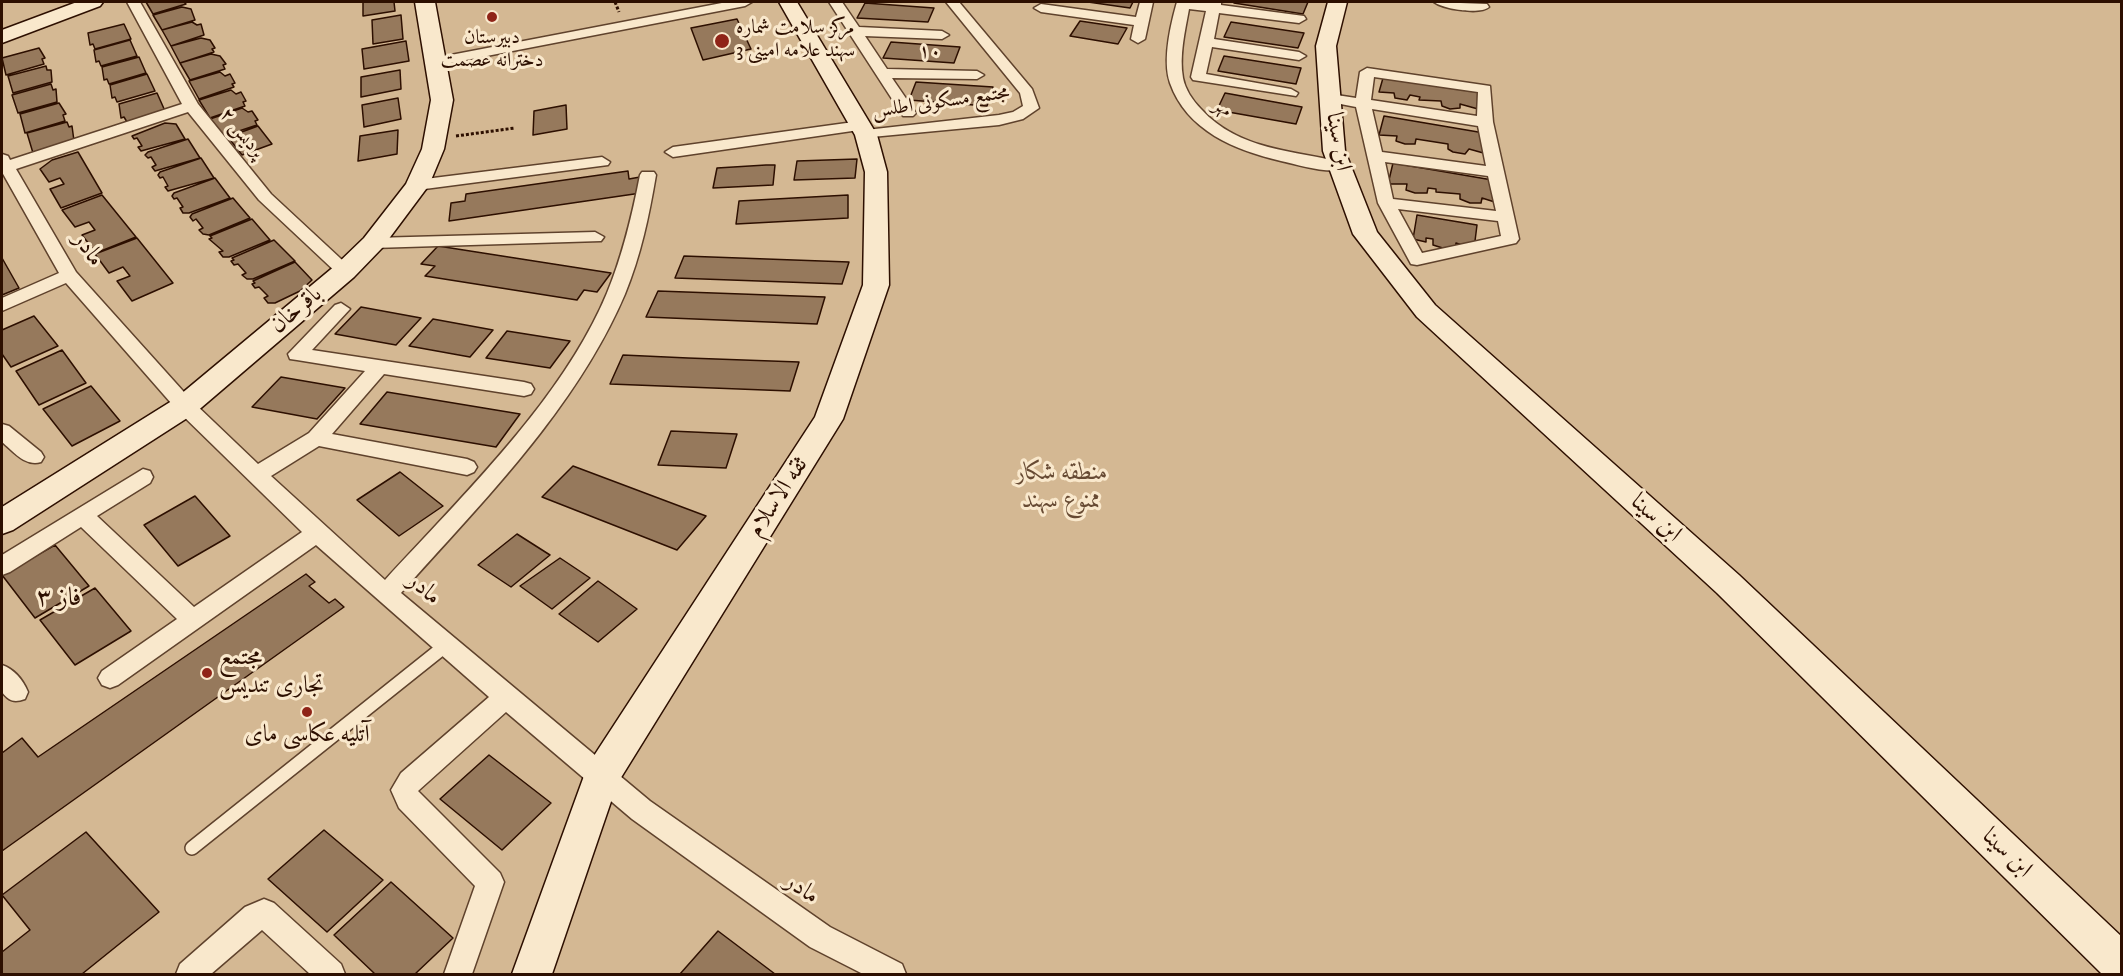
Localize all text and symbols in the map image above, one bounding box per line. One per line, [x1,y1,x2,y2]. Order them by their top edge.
marker: دبیرستان دخترانه عصمت [485,10,499,24]
place label: مرکز سلامت شماره 3 سهند علامه امینی [736,17,855,64]
place label: دبیرستان دخترانه عصمت [440,27,544,74]
marker: مرکز سلامت شماره 3 سهند علامه امینی [713,32,731,50]
street label: ۱۰ [918,41,942,65]
street label: مجتمع مسکونی اطلس [871,81,1011,125]
street label: مهر [1208,94,1236,124]
street label: پردیس ۲ [213,104,269,164]
street label: ابن سینا [1318,110,1356,174]
street label: مادر [65,227,109,273]
street label: باقرخان [265,281,329,341]
street label: ثقه الاسلام [743,453,815,543]
park label: منطقه شکار ممنوع سهند [1016,460,1108,516]
street label: ابن سینا [1623,489,1687,549]
street label: مادر [400,568,446,612]
district label: فاز ۳ [37,584,81,616]
place label: مجتمع تجاری تندیس [219,645,324,701]
marker: مجتمع تجاری تندیس [200,666,214,680]
marker: آتلیه عکاسی مای [300,705,314,719]
place label: آتلیه عکاسی مای [244,722,370,750]
street label: ابن سینا [1975,823,2037,885]
street label: مادر [778,868,824,912]

